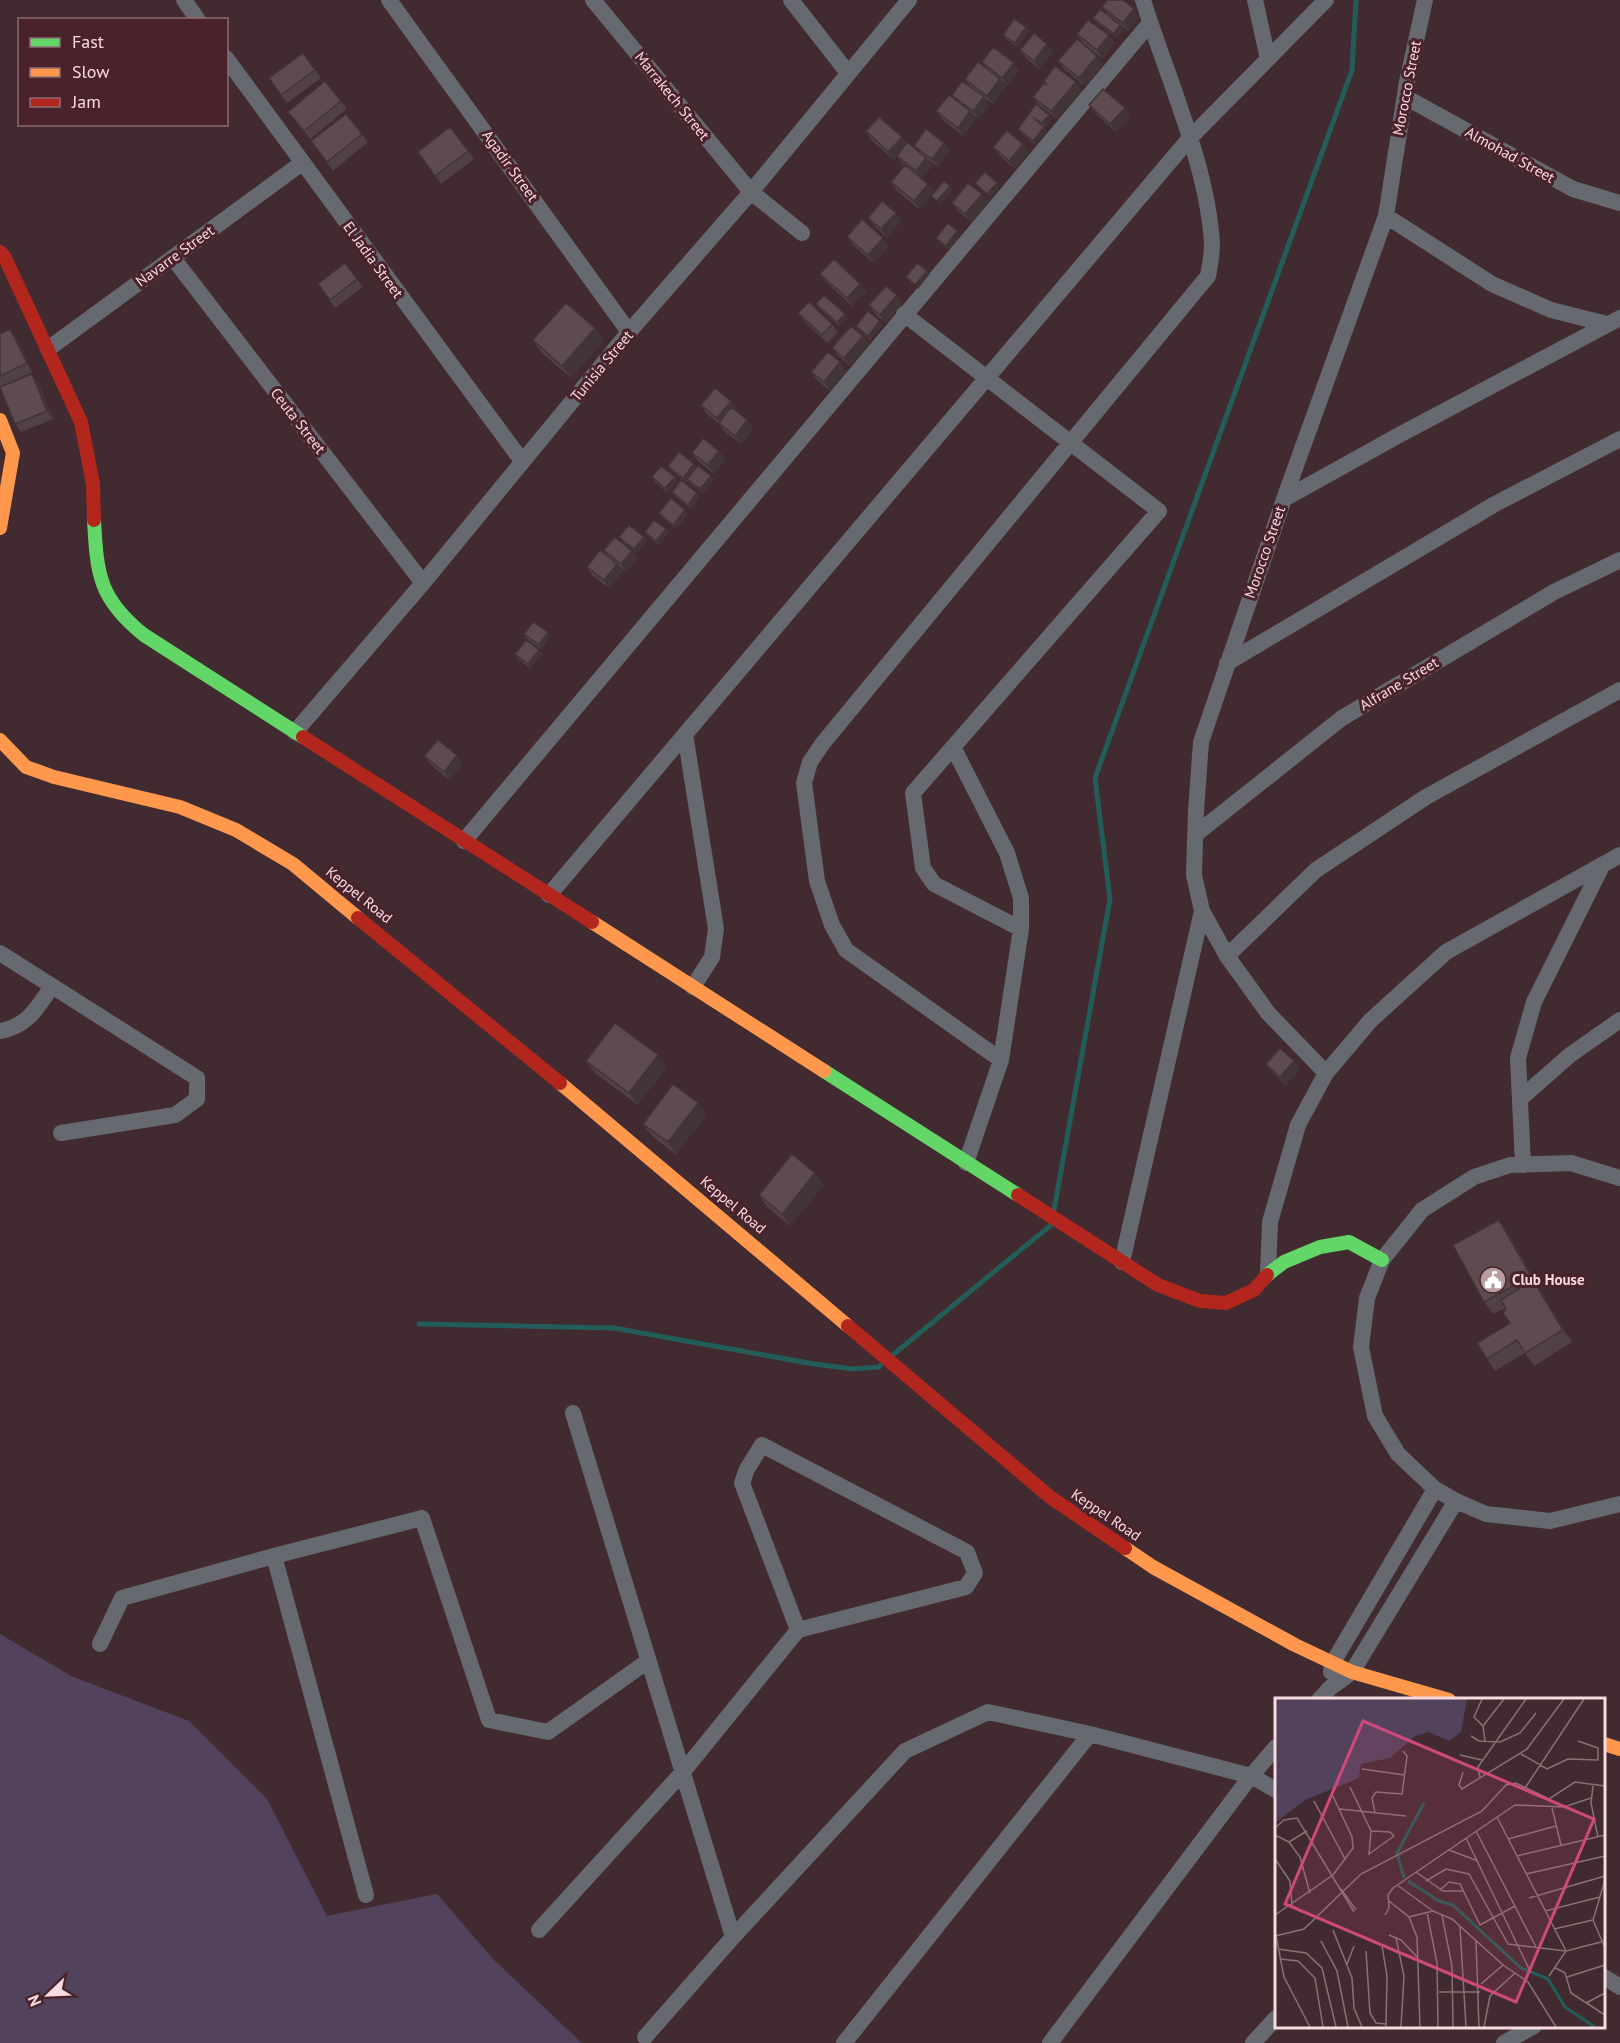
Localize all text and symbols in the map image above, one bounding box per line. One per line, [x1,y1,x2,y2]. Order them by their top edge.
legend [18,18,228,126]
text: Fast [72,30,104,53]
street label: Morocco Street [1388,39,1425,137]
street label: Marrakech Street [631,47,714,144]
text: Slow [72,60,110,83]
text: Jam [71,90,101,113]
street label: Almohad Street [1462,122,1558,187]
street label: Agadir Street [478,126,543,205]
street label: El Jadia Street [339,218,408,302]
street label: Navarre Street [132,221,218,290]
street label: Tunisia Street [566,326,637,405]
street label: Ceuta Street [267,384,330,458]
street label: Morocco Street [1240,503,1289,600]
street label: Alfrane Street [1356,653,1442,715]
street label: Keppel Road [322,862,396,927]
street label: Keppel Road [697,1172,770,1238]
public building icon: Club House [1478,1265,1508,1295]
place label: Club House [1512,1270,1585,1289]
street label: Keppel Road [1068,1484,1145,1545]
inset map [1275,1698,1605,2028]
north arrow [18,1965,78,2025]
text: N [23,1992,45,2010]

